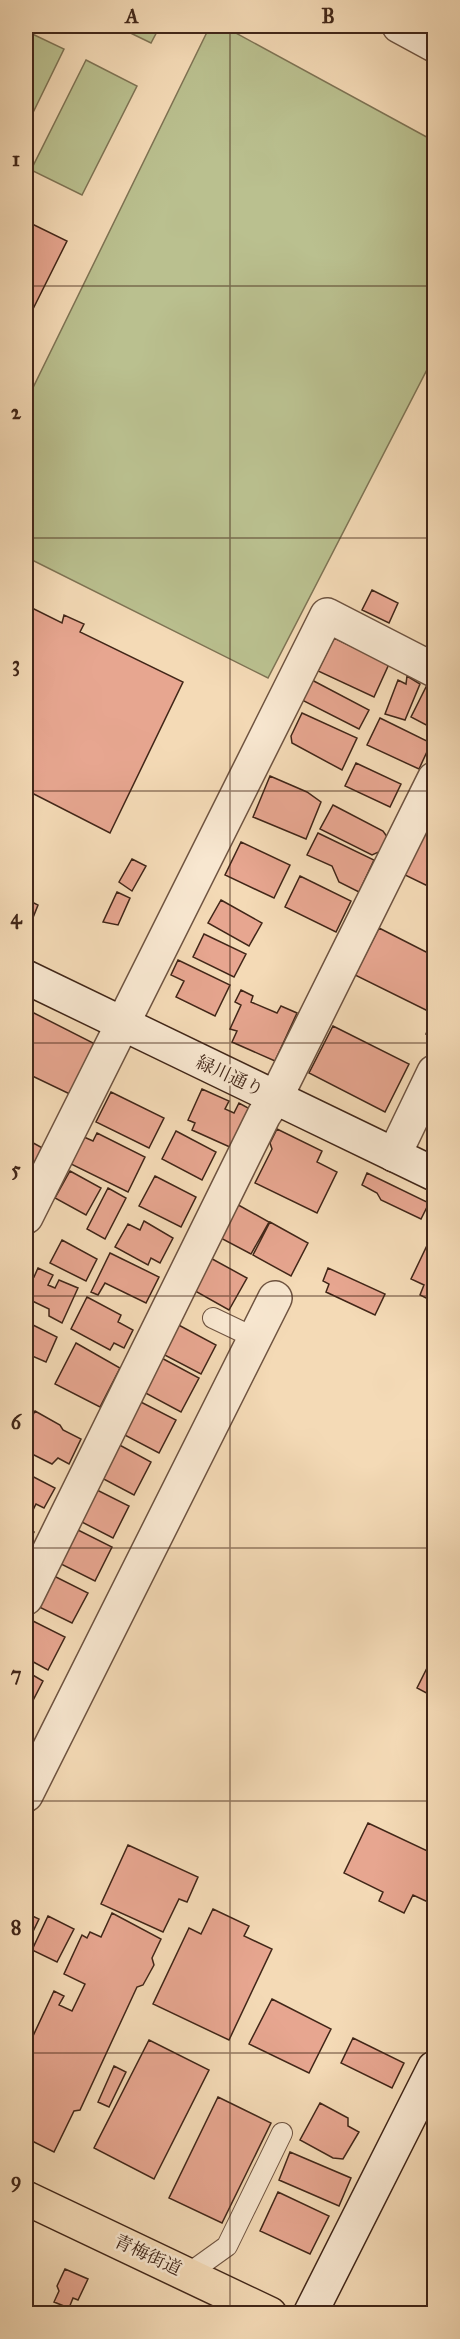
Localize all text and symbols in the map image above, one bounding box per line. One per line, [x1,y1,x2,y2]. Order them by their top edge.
text: A [123,4,139,28]
text: B [321,4,335,28]
text: 1 [12,147,20,171]
text: 2 [11,400,22,424]
text: 3 [12,652,20,677]
text: 4 [10,905,22,930]
street label: 緑川通り [193,1051,267,1101]
text: 5 [11,1157,21,1181]
text: 6 [11,1410,23,1434]
text: 7 [11,1662,22,1686]
text: 8 [11,1915,21,1939]
text: 9 [11,2168,21,2193]
street label: 青梅街道 [111,2230,185,2280]

